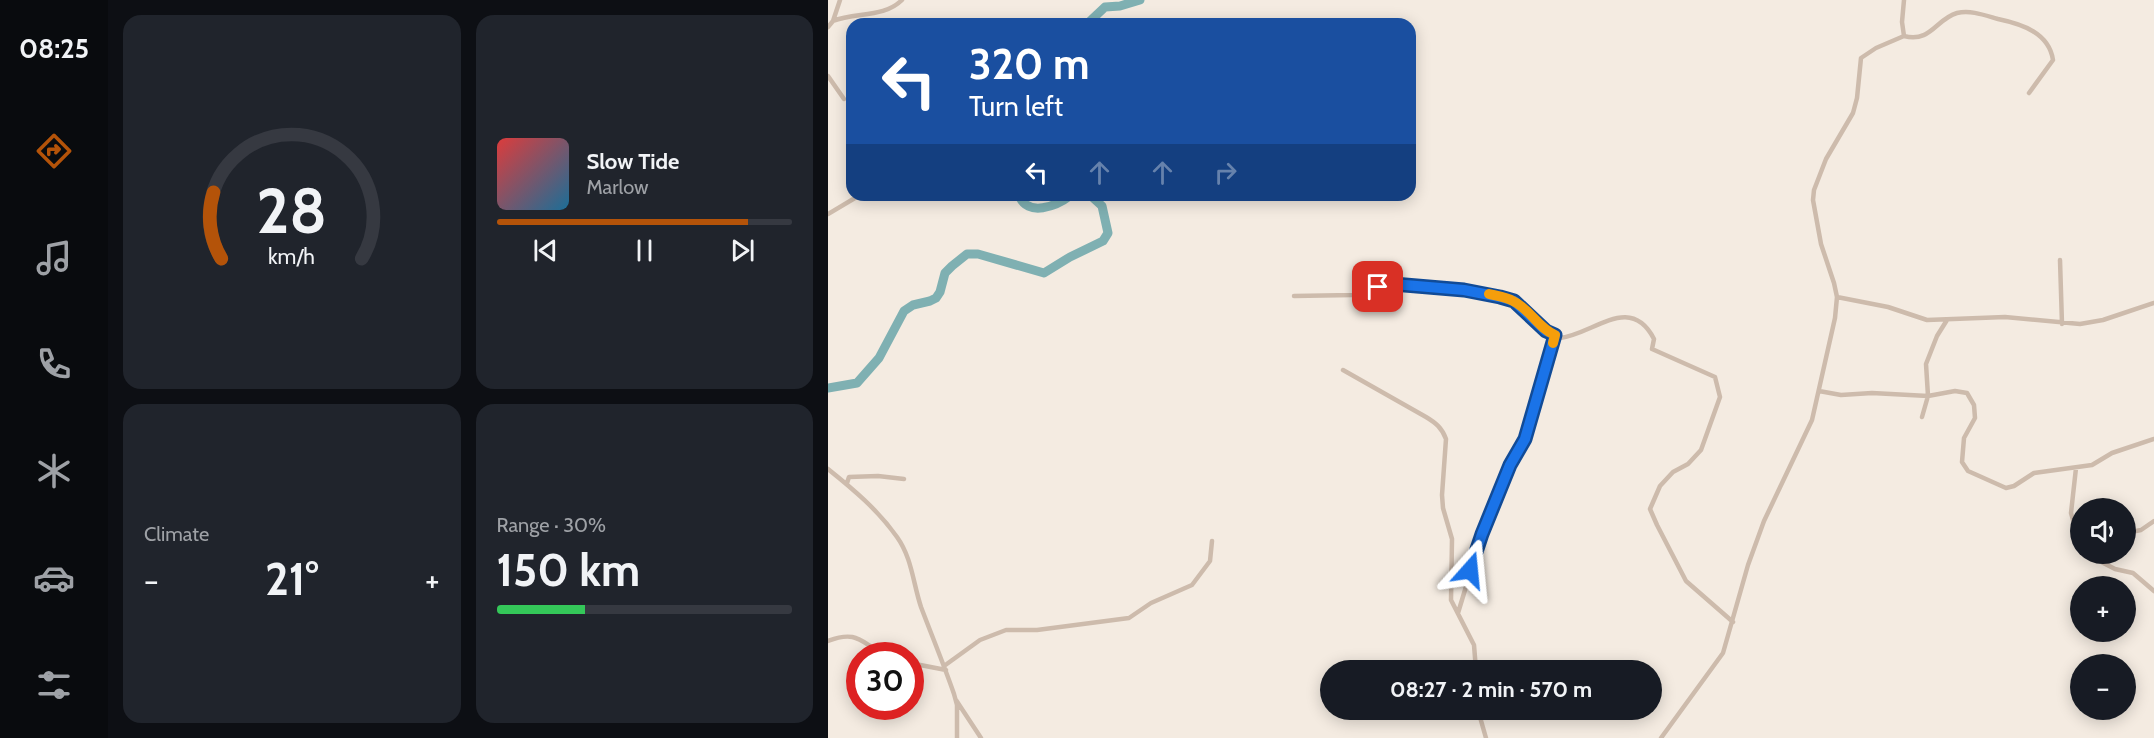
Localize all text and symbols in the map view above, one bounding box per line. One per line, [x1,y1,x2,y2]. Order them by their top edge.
text: 08:25 [19,32,89,65]
text: 320 m [969,38,1089,90]
icon: left [870,42,948,120]
text: Turn left [969,90,1063,123]
icon: directions [33,130,75,172]
text: Slow Tide [587,148,679,175]
icon: left [1020,156,1053,189]
icon: ahead [1083,156,1116,189]
icon: ahead [1146,156,1179,189]
icon: right [1209,156,1242,189]
text: 28 [256,173,327,249]
text: Marlow [587,175,649,199]
icon: previous [529,234,562,267]
icon: pause [628,234,661,267]
icon: next [726,234,759,267]
icon: music [33,237,75,279]
text: km/h [268,244,315,270]
pin [1352,261,1403,312]
icon: arrive [1361,270,1394,303]
icon: phone [33,343,75,385]
icon: climate [33,450,75,492]
map controls [2070,498,2136,720]
button: sound [2070,498,2136,564]
text: Range · 30% [497,513,606,537]
text: Climate [144,522,209,546]
position arrow [1438,538,1502,602]
text: 150 km [497,543,640,597]
text: 21° [265,552,318,606]
icon: car [33,557,75,599]
text: − [144,560,159,600]
text: + [425,560,439,600]
button: + [2070,576,2136,642]
speed limit sign: 30 [846,642,924,720]
button: − [2070,654,2136,720]
icon: filters [33,664,75,706]
text: 08:27 · 2 min · 570 m [1390,676,1592,703]

